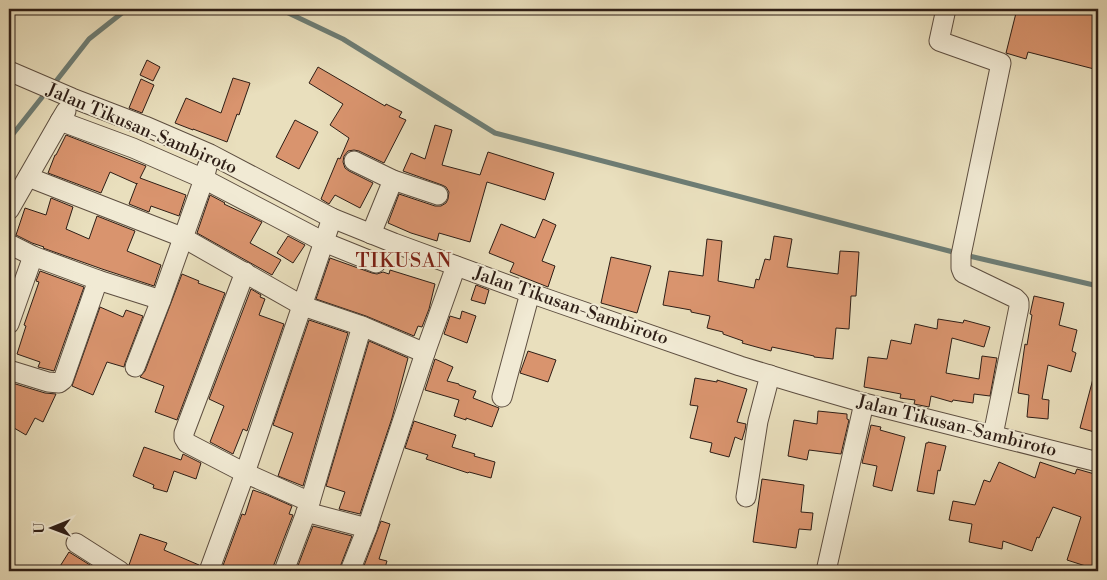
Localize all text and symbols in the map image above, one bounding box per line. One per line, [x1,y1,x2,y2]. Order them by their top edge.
street label: Jalan Tikusan-Sambiroto [42,78,241,180]
district label: TIKUSAN [356,249,452,274]
street label: Jalan Tikusan-Sambiroto [469,261,672,350]
street label: Jalan Tikusan-Sambiroto [854,390,1059,462]
north arrow [28,502,78,552]
text: U [31,522,49,534]

